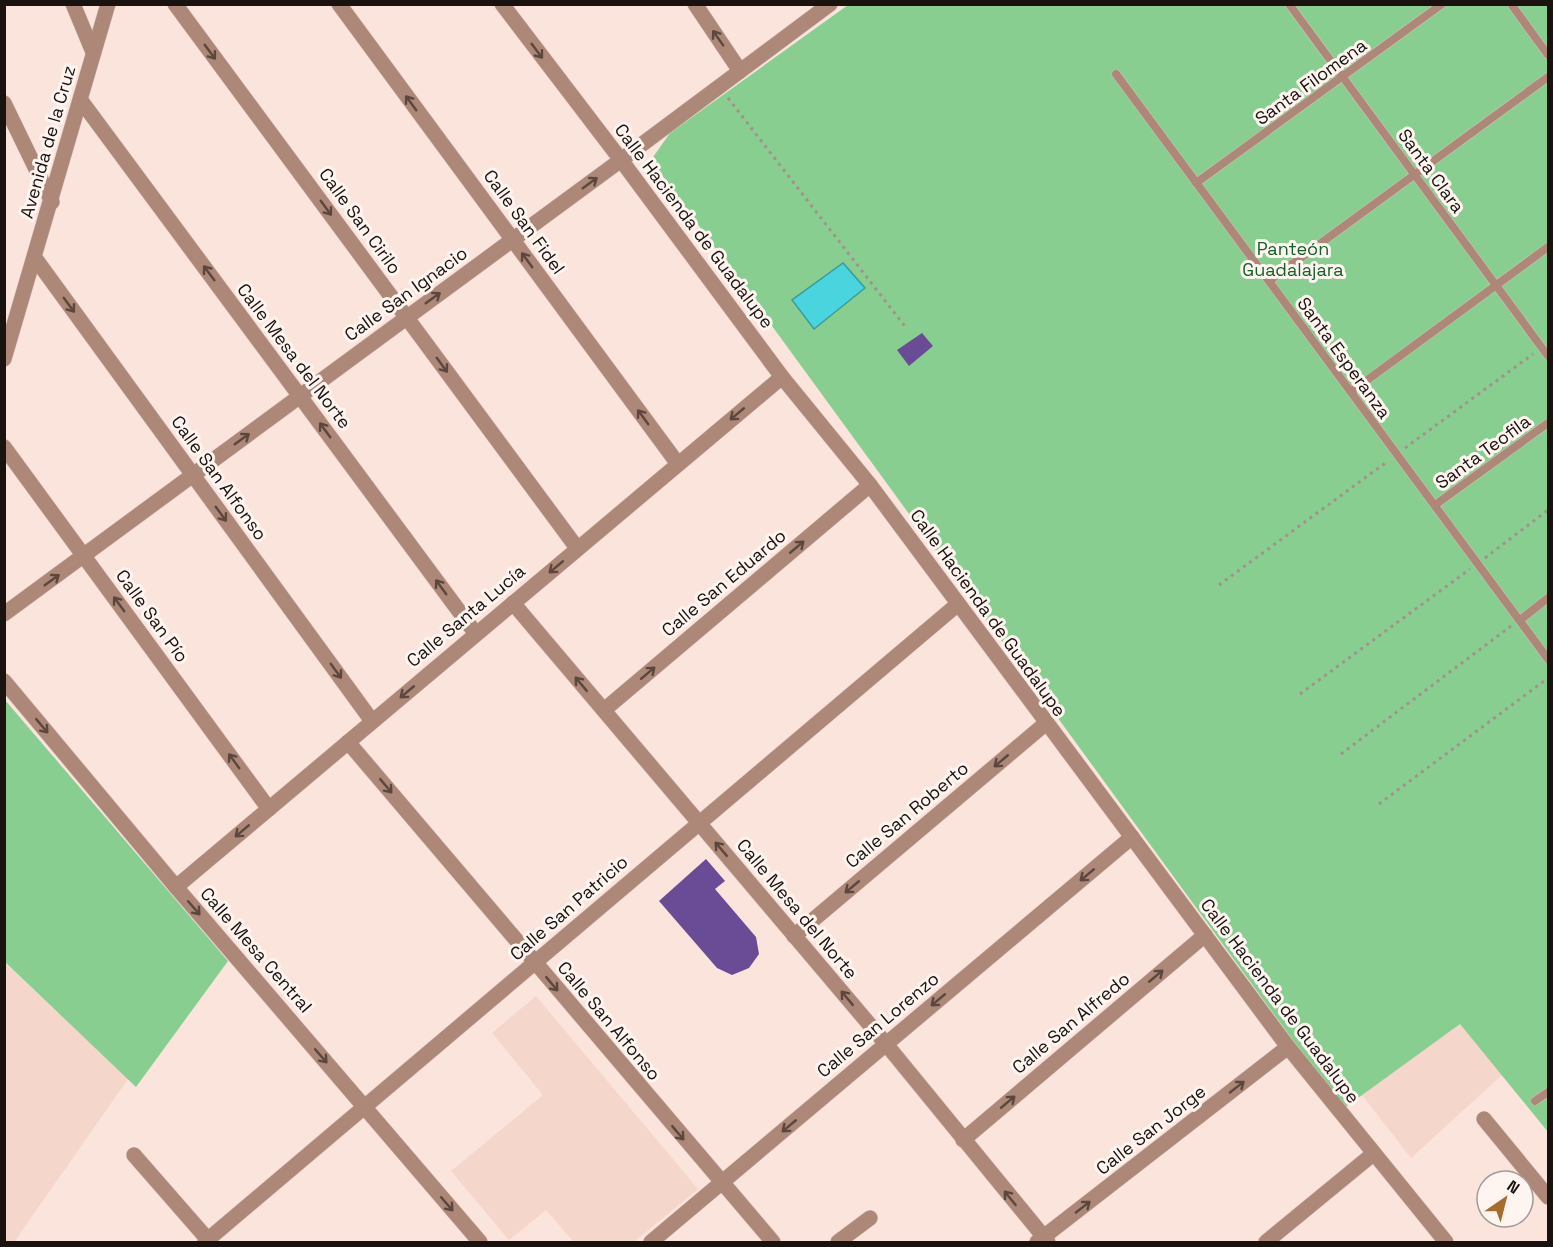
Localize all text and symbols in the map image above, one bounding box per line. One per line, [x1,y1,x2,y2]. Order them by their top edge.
one-way arrow [711,29,724,46]
street label: Santa Filomena [1250,33,1371,130]
one-way arrow [204,43,216,59]
one-way arrow [531,43,544,59]
street label: Avenida de la Cruz [15,63,80,221]
one-way arrow [405,95,418,111]
street label: Calle Hacienda de Guadalupe [610,119,779,333]
street label: Santa Clara [1393,124,1470,217]
street label: Calle San Cirilo [314,163,407,278]
street label: Calle San Fidel [479,165,570,279]
one-way arrow [582,176,598,189]
one-way arrow [320,200,332,216]
park label: Panteón Guadalajara [1242,237,1344,281]
street label: Calle San Ignacio [340,241,472,346]
one-way arrow [521,252,533,268]
one-way arrow [203,266,215,282]
street label: Calle Mesa del Norte [232,278,357,433]
one-way arrow [425,292,441,305]
street label: Santa Esperanza [1293,292,1396,423]
one-way arrow [63,297,75,313]
one-way arrow [436,357,448,373]
one-way arrow [730,407,745,421]
one-way arrow [637,409,649,425]
street label: Santa Teofila [1431,409,1535,494]
street label: Calle San Alfonso [166,411,272,545]
one-way arrow [319,423,331,439]
one-way arrow [234,433,250,445]
street label: Calle Hacienda de Guadalupe [905,504,1071,721]
one-way arrow [214,505,227,521]
street label: Calle San Eduardo [657,524,791,641]
one-way arrow [789,540,805,553]
street label: Calle Santa Lucía [402,559,530,672]
one-way arrow [548,560,564,573]
street label: Calle San Pío [111,565,194,667]
one-way arrow [43,573,59,586]
one-way arrow [435,579,447,595]
one-way arrow [113,596,126,612]
one-way arrow [330,663,342,679]
one-way arrow [640,666,656,679]
one-way arrow [575,676,588,692]
one-way arrow [400,685,415,699]
one-way arrow [35,718,49,733]
one-way arrow [228,754,240,770]
one-way arrow [993,755,1009,768]
street label: Calle San Roberto [840,756,973,873]
one-way arrow [379,778,393,793]
one-way arrow [234,825,250,838]
street label: Calle Mesa del Norte [732,834,863,984]
one-way arrow [714,842,728,857]
street label: Calle San Patricio [505,850,633,965]
one-way arrow [1080,868,1095,882]
one-way arrow [845,880,860,894]
street label: Calle Mesa Central [195,882,317,1017]
street label: Calle Hacienda de Guadalupe [1196,894,1365,1108]
one-way arrow [187,900,201,915]
street label: Calle San Alfonso [553,956,666,1085]
street label: Calle San Lorenzo [812,967,943,1082]
street label: Calle San Alfredo [1007,967,1134,1078]
one-way arrow [1148,969,1163,983]
one-way arrow [545,976,559,991]
one-way arrow [840,991,854,1006]
one-way arrow [931,993,946,1007]
one-way arrow [314,1048,327,1064]
street label: Calle San Jorge [1091,1080,1210,1180]
one-way arrow [1229,1080,1245,1093]
one-way arrow [1000,1096,1016,1109]
one-way arrow [782,1119,797,1133]
one-way arrow [671,1125,685,1140]
north arrow [1475,1169,1535,1229]
text: N [1503,1175,1524,1199]
one-way arrow [1004,1190,1017,1206]
one-way arrow [441,1196,454,1212]
one-way arrow [1075,1200,1091,1213]

